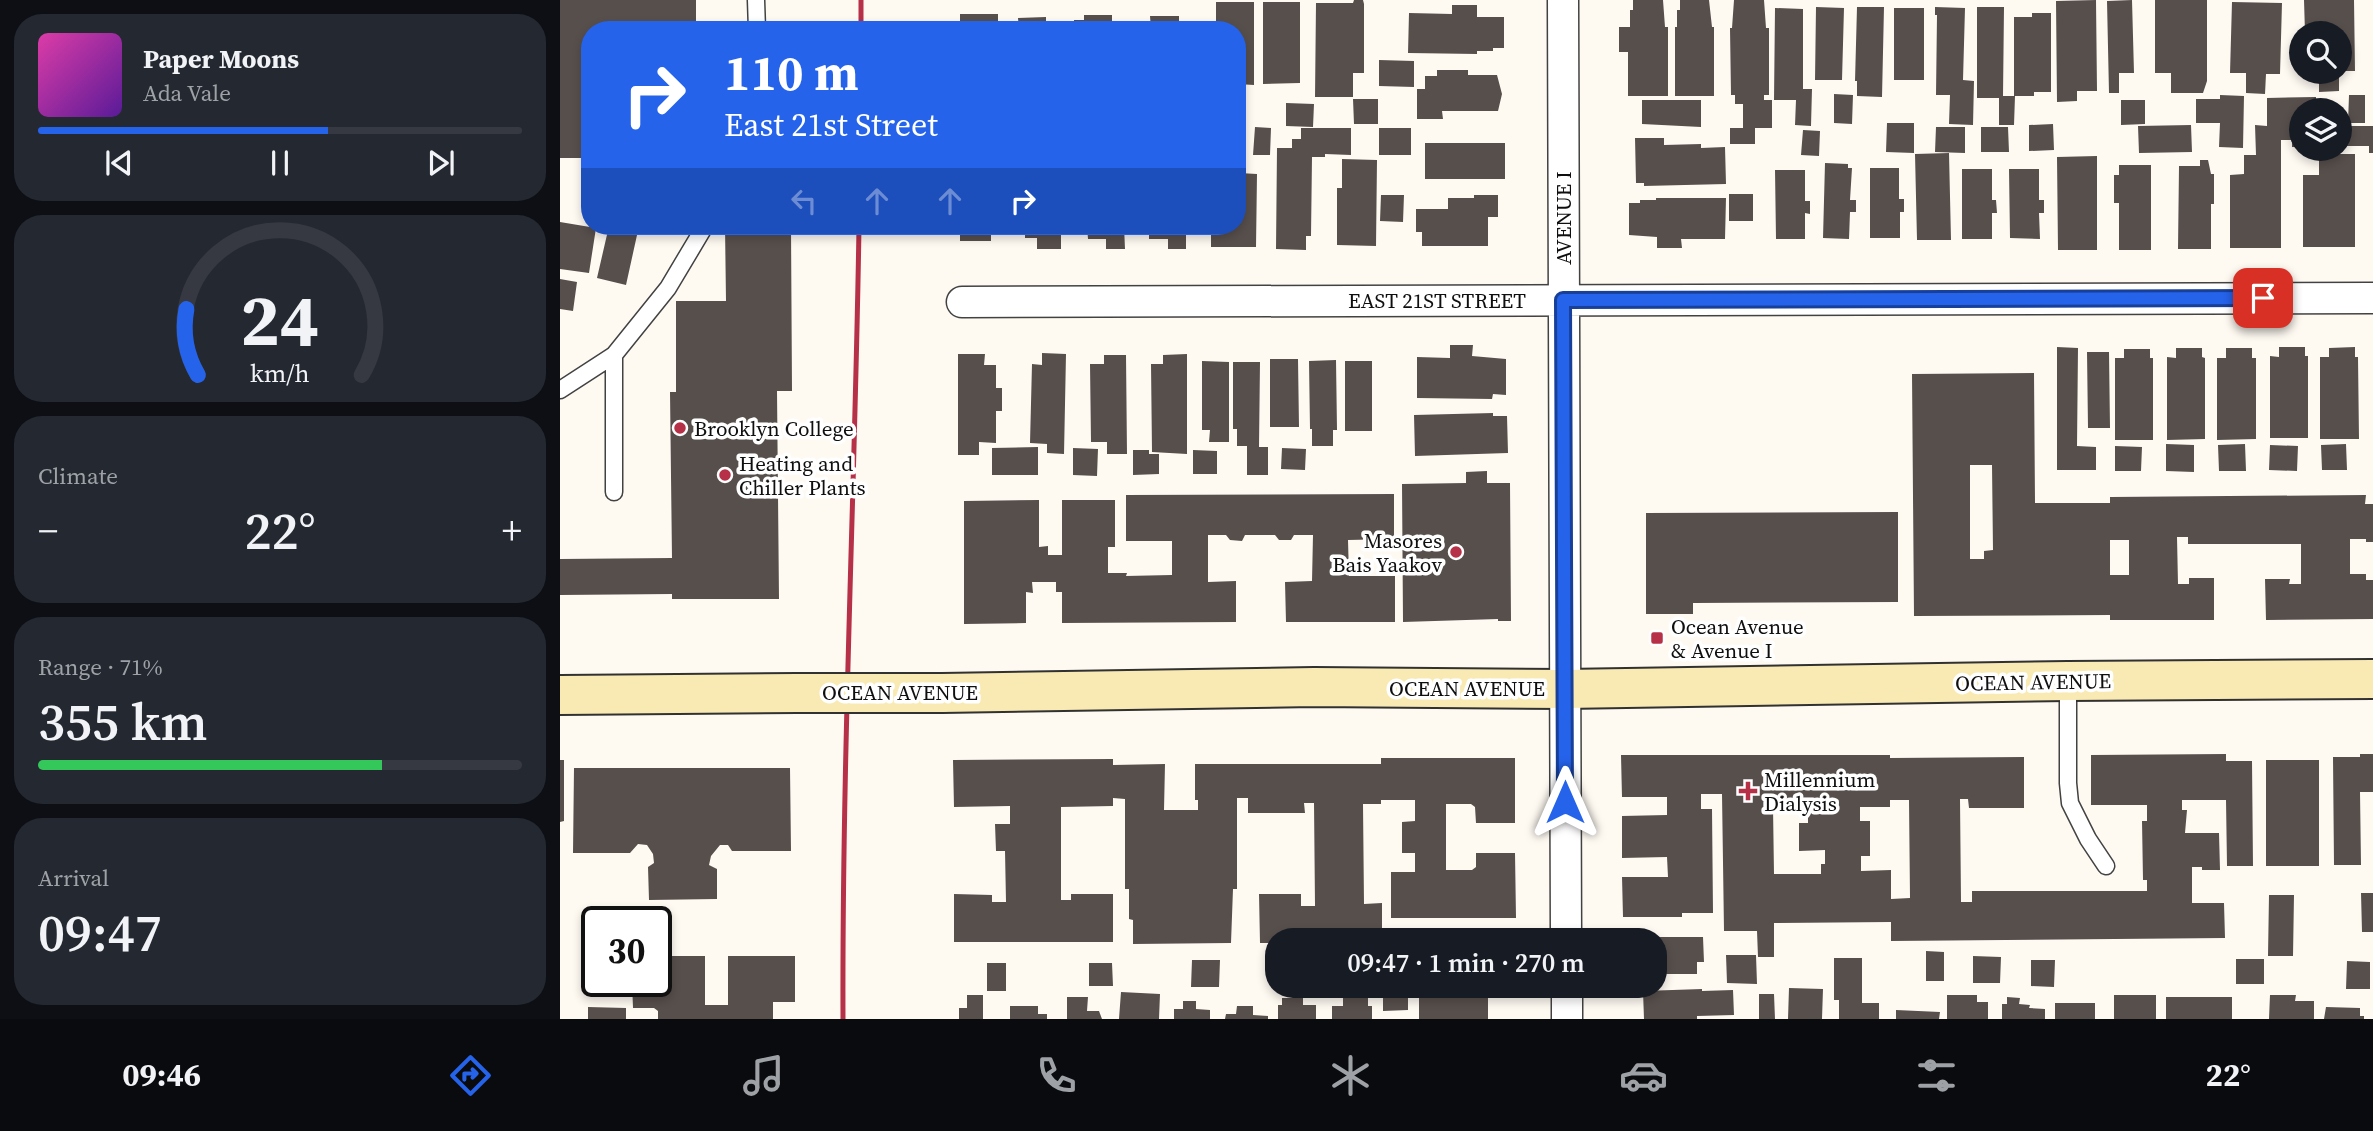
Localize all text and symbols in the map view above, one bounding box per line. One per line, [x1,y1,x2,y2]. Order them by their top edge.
map controls [2289,21,2352,161]
button: search [2289,21,2352,84]
text: 110 m [724,39,859,106]
text: Paper Moons [143,41,299,77]
icon: right [609,49,700,140]
text: Ada Vale [143,77,231,109]
button: layers [2289,98,2352,161]
text: East 21st Street [724,103,938,147]
icon: previous [100,144,138,182]
icon: pause [261,144,299,182]
icon: next [422,144,460,182]
street label: AVENUE I [1549,171,1578,265]
icon: left [785,182,823,220]
icon: ahead [858,182,896,220]
icon: ahead [931,182,969,220]
icon: right [1004,182,1042,220]
pin [2233,268,2293,328]
text: 24 [241,270,319,369]
icon: arrive [2244,279,2282,317]
street label: EAST 21ST STREET [1348,286,1526,315]
text: km/h [250,355,310,389]
place label: Brooklyn College [694,414,854,443]
marker: Brooklyn College [672,420,688,436]
place label: Heating and Chiller Plants [739,449,866,502]
text: Climate [38,460,118,492]
marker: Heating and Chiller Plants [717,467,733,483]
text: 22° [244,495,316,566]
text: − [38,505,58,557]
text: + [502,505,522,557]
place label: Masores Bais Yaakov [1332,526,1442,579]
marker: Masores Bais Yaakov [1448,544,1464,560]
place label: Ocean Avenue & Avenue I [1671,612,1804,665]
marker: Ocean Avenue & Avenue I [1649,630,1665,646]
text: Range · 71% [38,651,163,683]
street label: OCEAN AVENUE [1955,666,2111,698]
street label: OCEAN AVENUE [1389,674,1545,703]
street label: OCEAN AVENUE [822,678,978,707]
text: 355 km [38,686,207,757]
position arrow [1528,765,1602,839]
place label: Millennium Dialysis [1764,765,1875,818]
marker: Millennium Dialysis [1738,781,1758,801]
text: Arrival [38,862,109,894]
text: 09:47 [38,897,162,968]
speed limit sign: 30 [581,906,672,997]
text: 09:47 · 1 min · 270 m [1347,945,1585,981]
icon: directions [446,1051,495,1100]
icon: music [739,1051,788,1100]
icon: phone [1032,1051,1081,1100]
icon: climate [1326,1051,1375,1100]
icon: car [1619,1051,1668,1100]
icon: filters [1912,1051,1961,1100]
text: 09:46 [122,1053,201,1097]
text: 22° [2206,1053,2251,1097]

